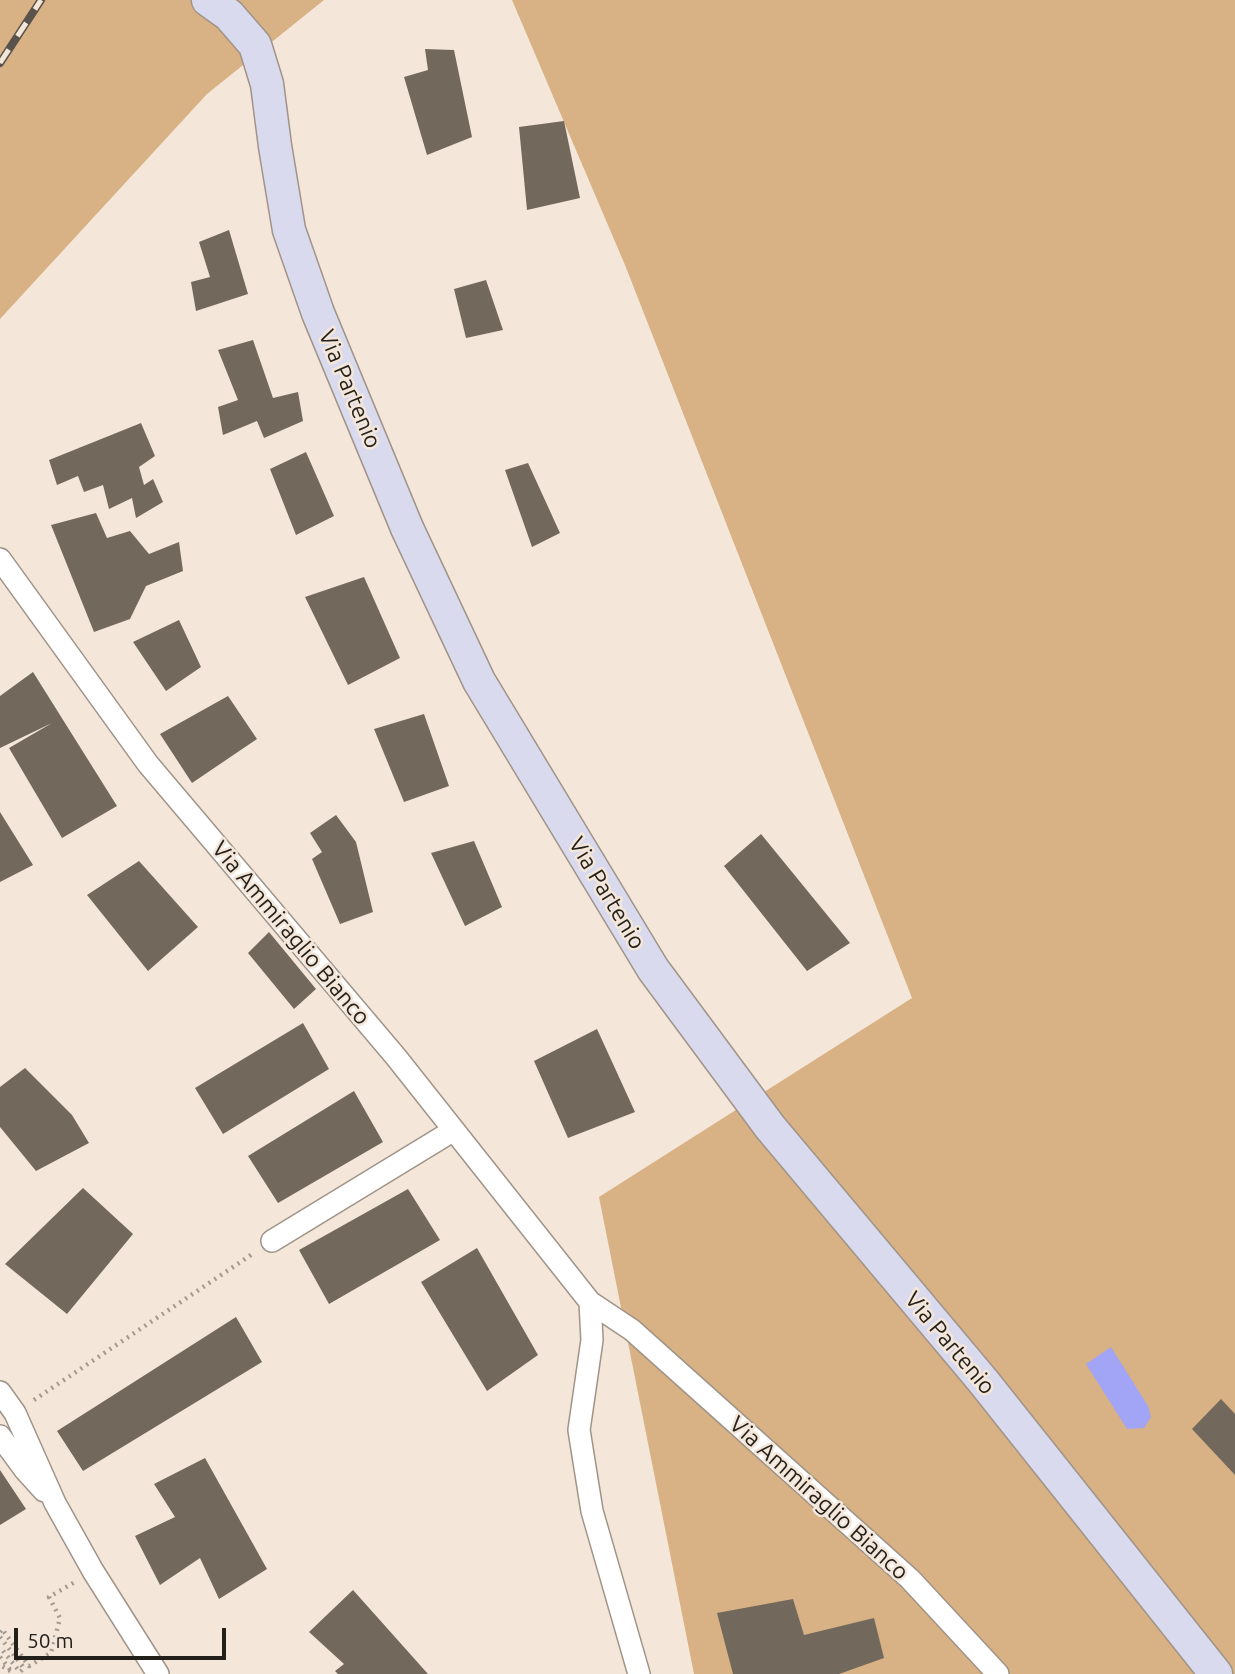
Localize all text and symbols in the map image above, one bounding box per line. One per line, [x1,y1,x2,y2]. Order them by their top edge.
street label: Via Partenio [313,326,387,452]
street label: Via Partenio [563,832,651,954]
street label: Via Ammiraglio Bianco [206,835,376,1031]
street label: Via Partenio [899,1286,1001,1400]
street label: Via Ammiraglio Bianco [724,1410,914,1586]
scale bar [18,1614,229,1658]
text: 50 m [27,1628,74,1652]

